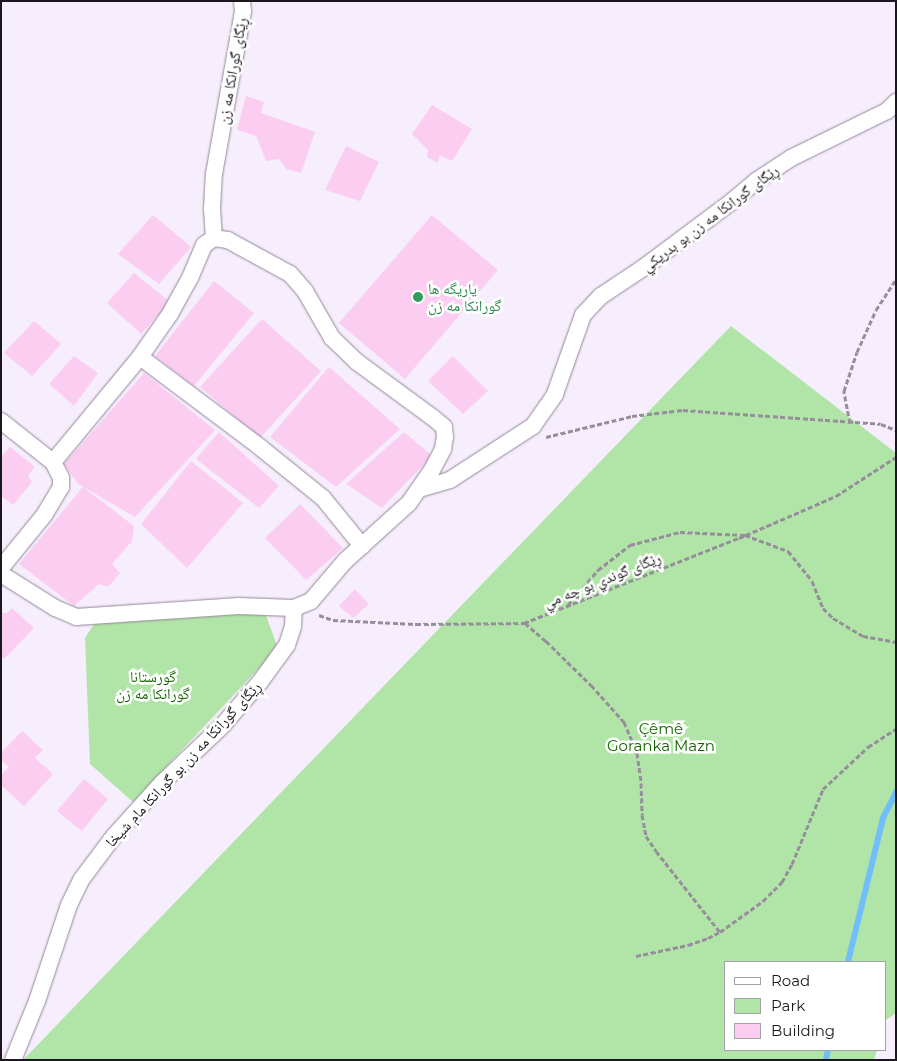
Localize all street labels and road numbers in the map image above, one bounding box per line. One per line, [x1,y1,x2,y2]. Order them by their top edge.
street label: ڕێگای گورانكا مه زن [214,16,250,126]
street label: ڕێگای گورانكا مه زن بو بدريكي [638,161,782,275]
street label: ڕێگای گوندي بو چه مي [541,548,663,612]
street label: ڕێگای گورانكا مه زن بو گورانکا مام شيخا [102,678,264,850]

